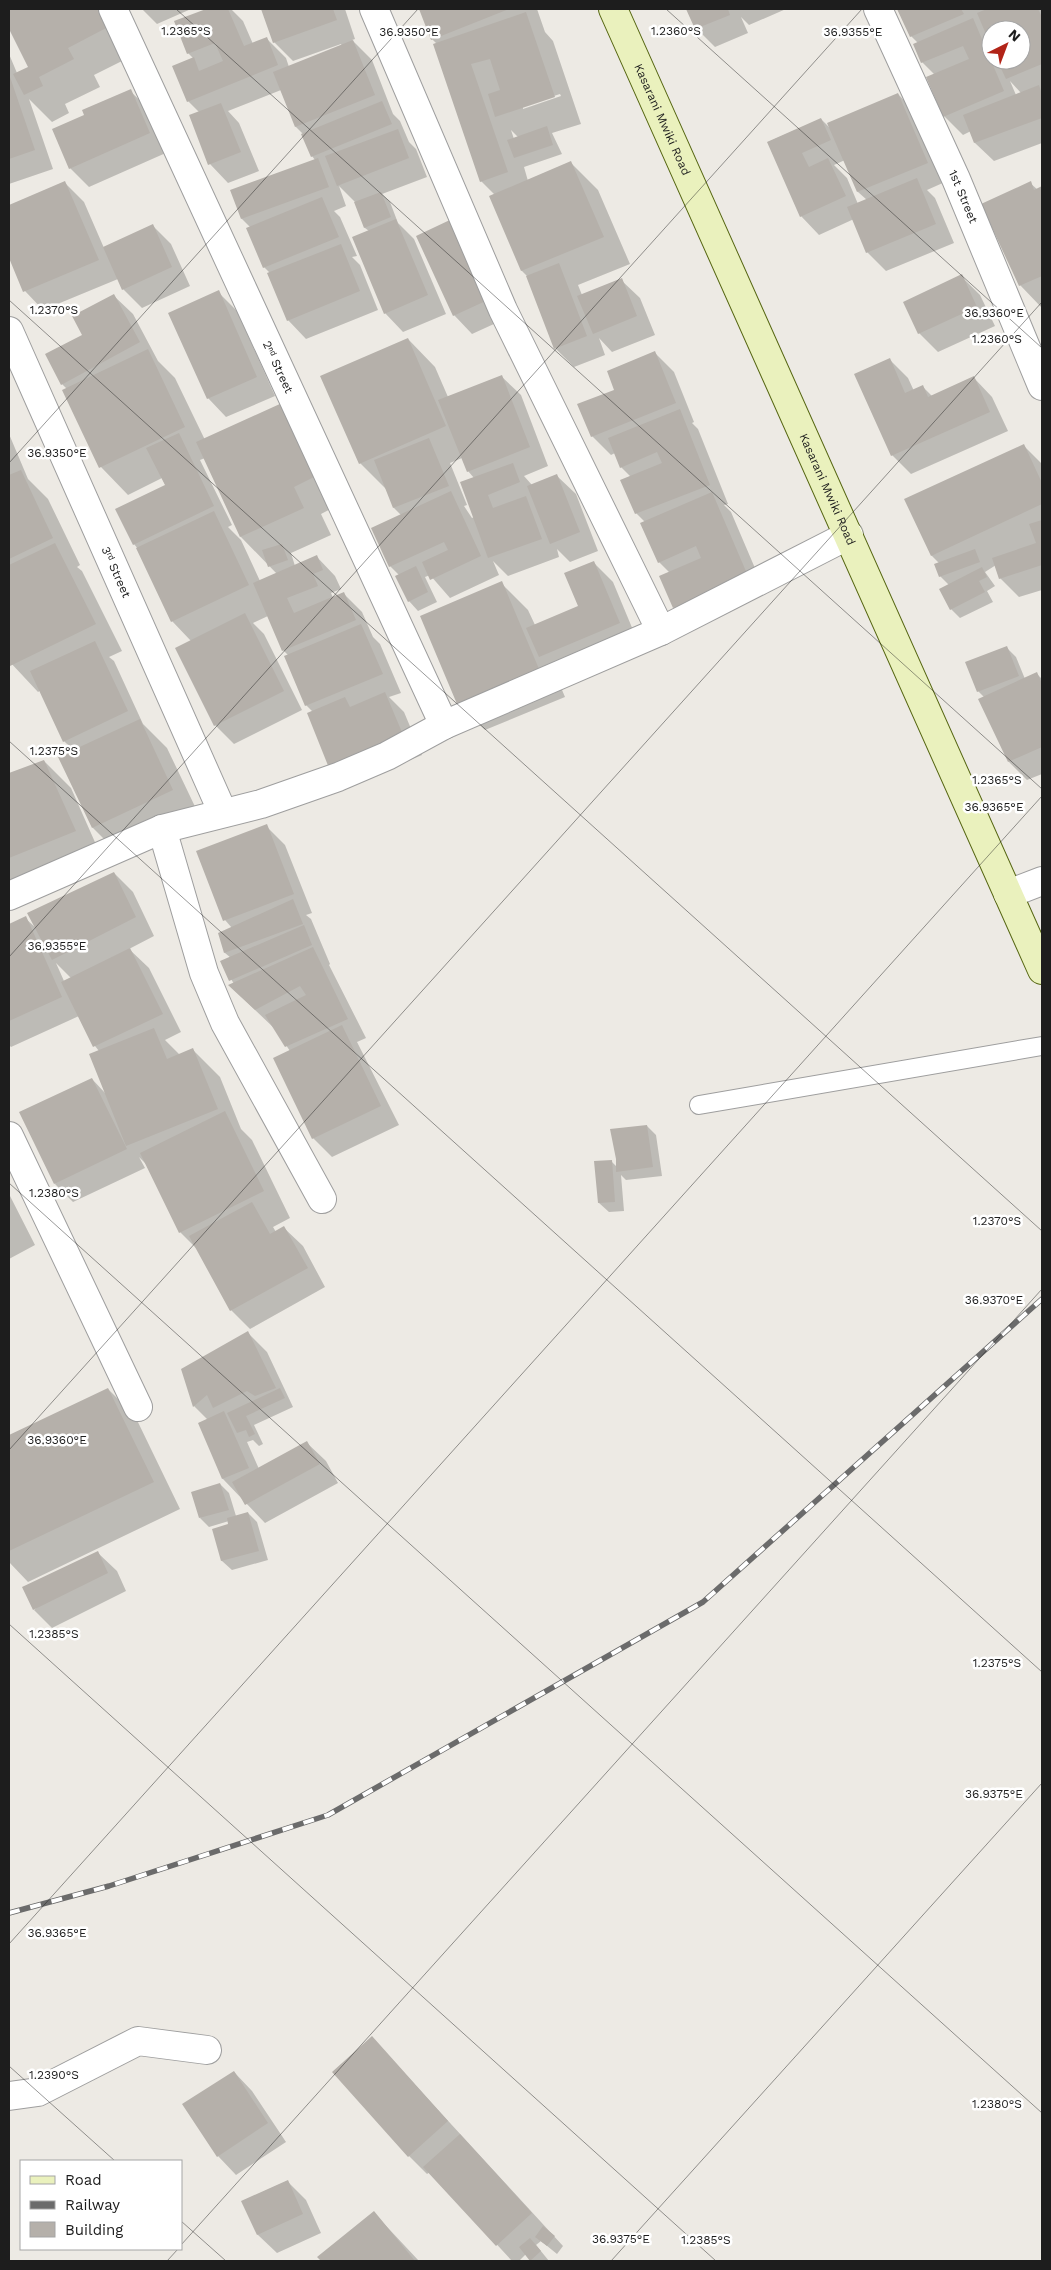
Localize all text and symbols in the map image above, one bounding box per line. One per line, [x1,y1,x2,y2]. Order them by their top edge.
north arrow [981,20,1031,70]
text: 1.2365°S [161,24,211,38]
text: 1.2360°S [651,24,701,38]
text: 36.9350°E [379,25,439,39]
text: 36.9355°E [824,25,883,39]
text: N [1005,26,1024,45]
street label: Kasarani Mwiki Road [631,61,693,178]
street label: 1st Street [946,168,981,225]
text: 1.2370°S [30,303,78,317]
text: 36.9360°E [964,306,1024,320]
text: 1.2360°S [972,332,1022,346]
street label: 2ⁿᵈ Street [260,339,296,395]
street label: Kasarani Mwiki Road [796,431,858,547]
text: 36.9350°E [27,446,87,460]
street label: 3ʳᵈ Street [98,544,134,600]
text: 1.2375°S [30,744,78,758]
text: 1.2365°S [972,773,1022,787]
text: 36.9365°E [964,800,1024,814]
text: 36.9355°E [28,939,87,953]
text: 1.2380°S [29,1186,79,1200]
text: 1.2370°S [973,1214,1021,1228]
text: 36.9370°E [965,1293,1023,1307]
text: 36.9360°E [27,1433,87,1447]
text: 1.2385°S [29,1627,79,1641]
text: 1.2375°S [973,1656,1021,1670]
text: 36.9375°E [965,1787,1023,1801]
text: 36.9365°E [27,1926,87,1940]
text: 1.2390°S [29,2068,79,2082]
text: 1.2380°S [972,2097,1022,2111]
legend [20,2160,182,2250]
text: Road [65,2171,102,2189]
text: Railway [65,2196,120,2214]
text: Building [65,2221,123,2239]
text: 36.9375°E [592,2232,650,2246]
text: 1.2385°S [681,2233,731,2247]

